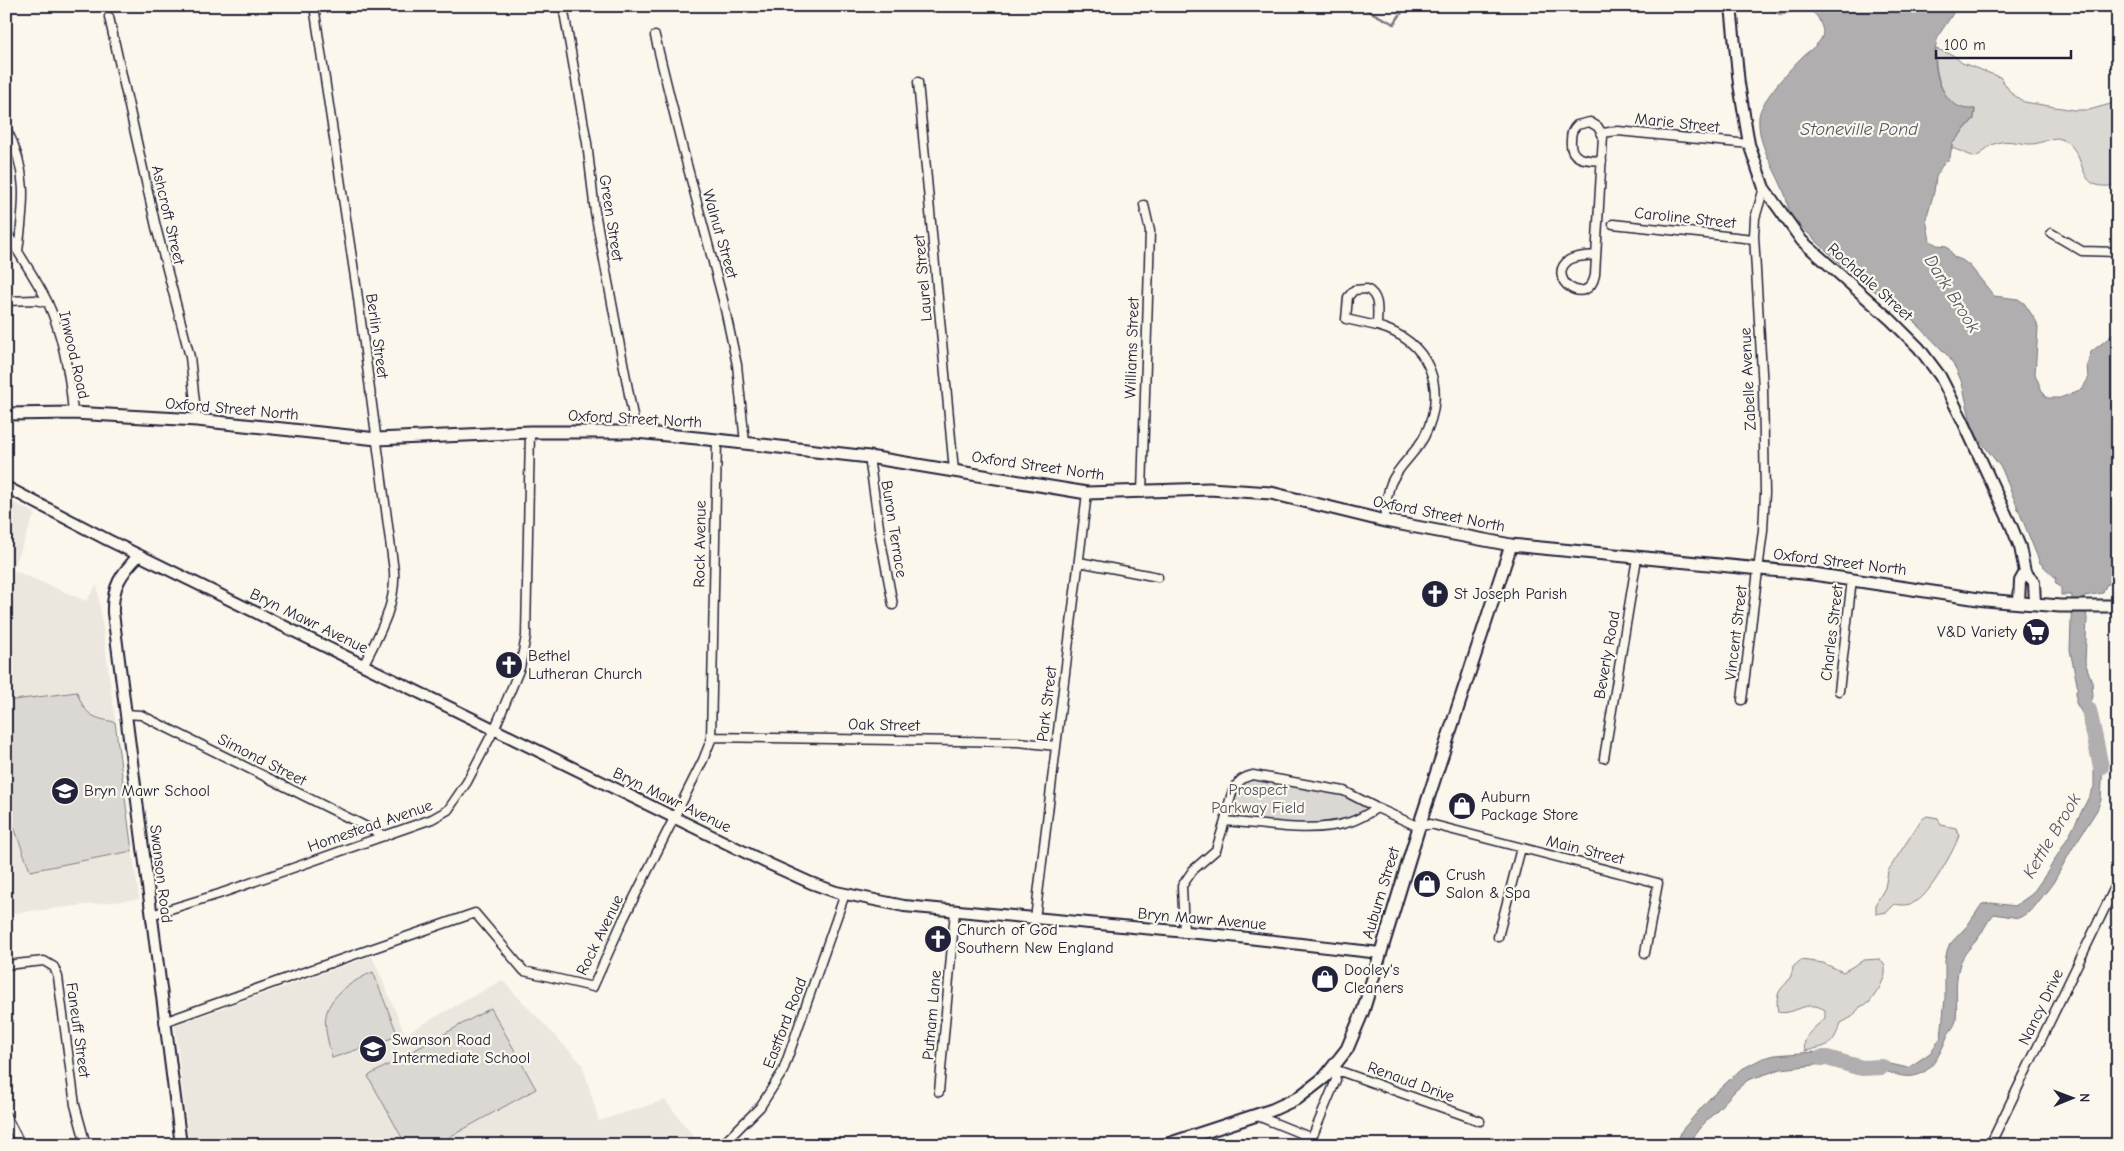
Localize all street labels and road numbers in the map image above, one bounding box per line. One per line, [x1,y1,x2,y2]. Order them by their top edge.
street label: Marie Street [1634,110,1721,136]
street label: Ashcroft Street [148,164,188,267]
street label: Green Street [595,173,627,263]
street label: Walnut Street [699,188,741,281]
street label: Caroline Street [1633,204,1737,232]
street label: Laurel Street [910,233,936,322]
street label: Rochdale Street [1824,239,1916,325]
street label: Berlin Street [362,292,392,380]
street label: Williams Street [1121,296,1143,399]
street label: Inwood Road [55,309,93,401]
street label: Zabelle Avenue [1736,327,1760,431]
street label: Oxford Street North [164,394,300,424]
street label: Oxford Street North [568,407,702,431]
street label: Oxford Street North [970,448,1106,484]
street label: Buron Terrace [877,479,911,579]
street label: Oxford Street North [1371,492,1507,536]
street label: Rock Avenue [690,500,710,588]
street label: Oxford Street North [1772,545,1908,579]
street label: Vincent Street [1721,584,1751,682]
street label: Charles Street [1817,584,1847,682]
street label: Bryn Mawr Avenue [247,585,371,657]
street label: Beverly Road [1590,610,1624,700]
street label: Park Street [1033,665,1061,743]
street label: Oak Street [848,715,920,735]
street label: Simond Street [215,730,310,790]
street label: Bryn Mawr Avenue [610,764,734,836]
street label: Homestead Avenue [305,796,435,856]
street label: Swanson Road [146,824,176,924]
street label: Main Street [1544,832,1626,868]
street label: Auburn Street [1359,845,1404,941]
street label: Rock Avenue [573,892,627,978]
street label: Bryn Mawr Avenue [1137,904,1267,934]
street label: Nancy Drive [2015,966,2067,1048]
street label: Putnam Lane [919,969,945,1061]
street label: Eastford Road [759,975,811,1071]
street label: Faneuff Street [62,981,94,1079]
street label: Renaud Drive [1365,1058,1457,1106]

